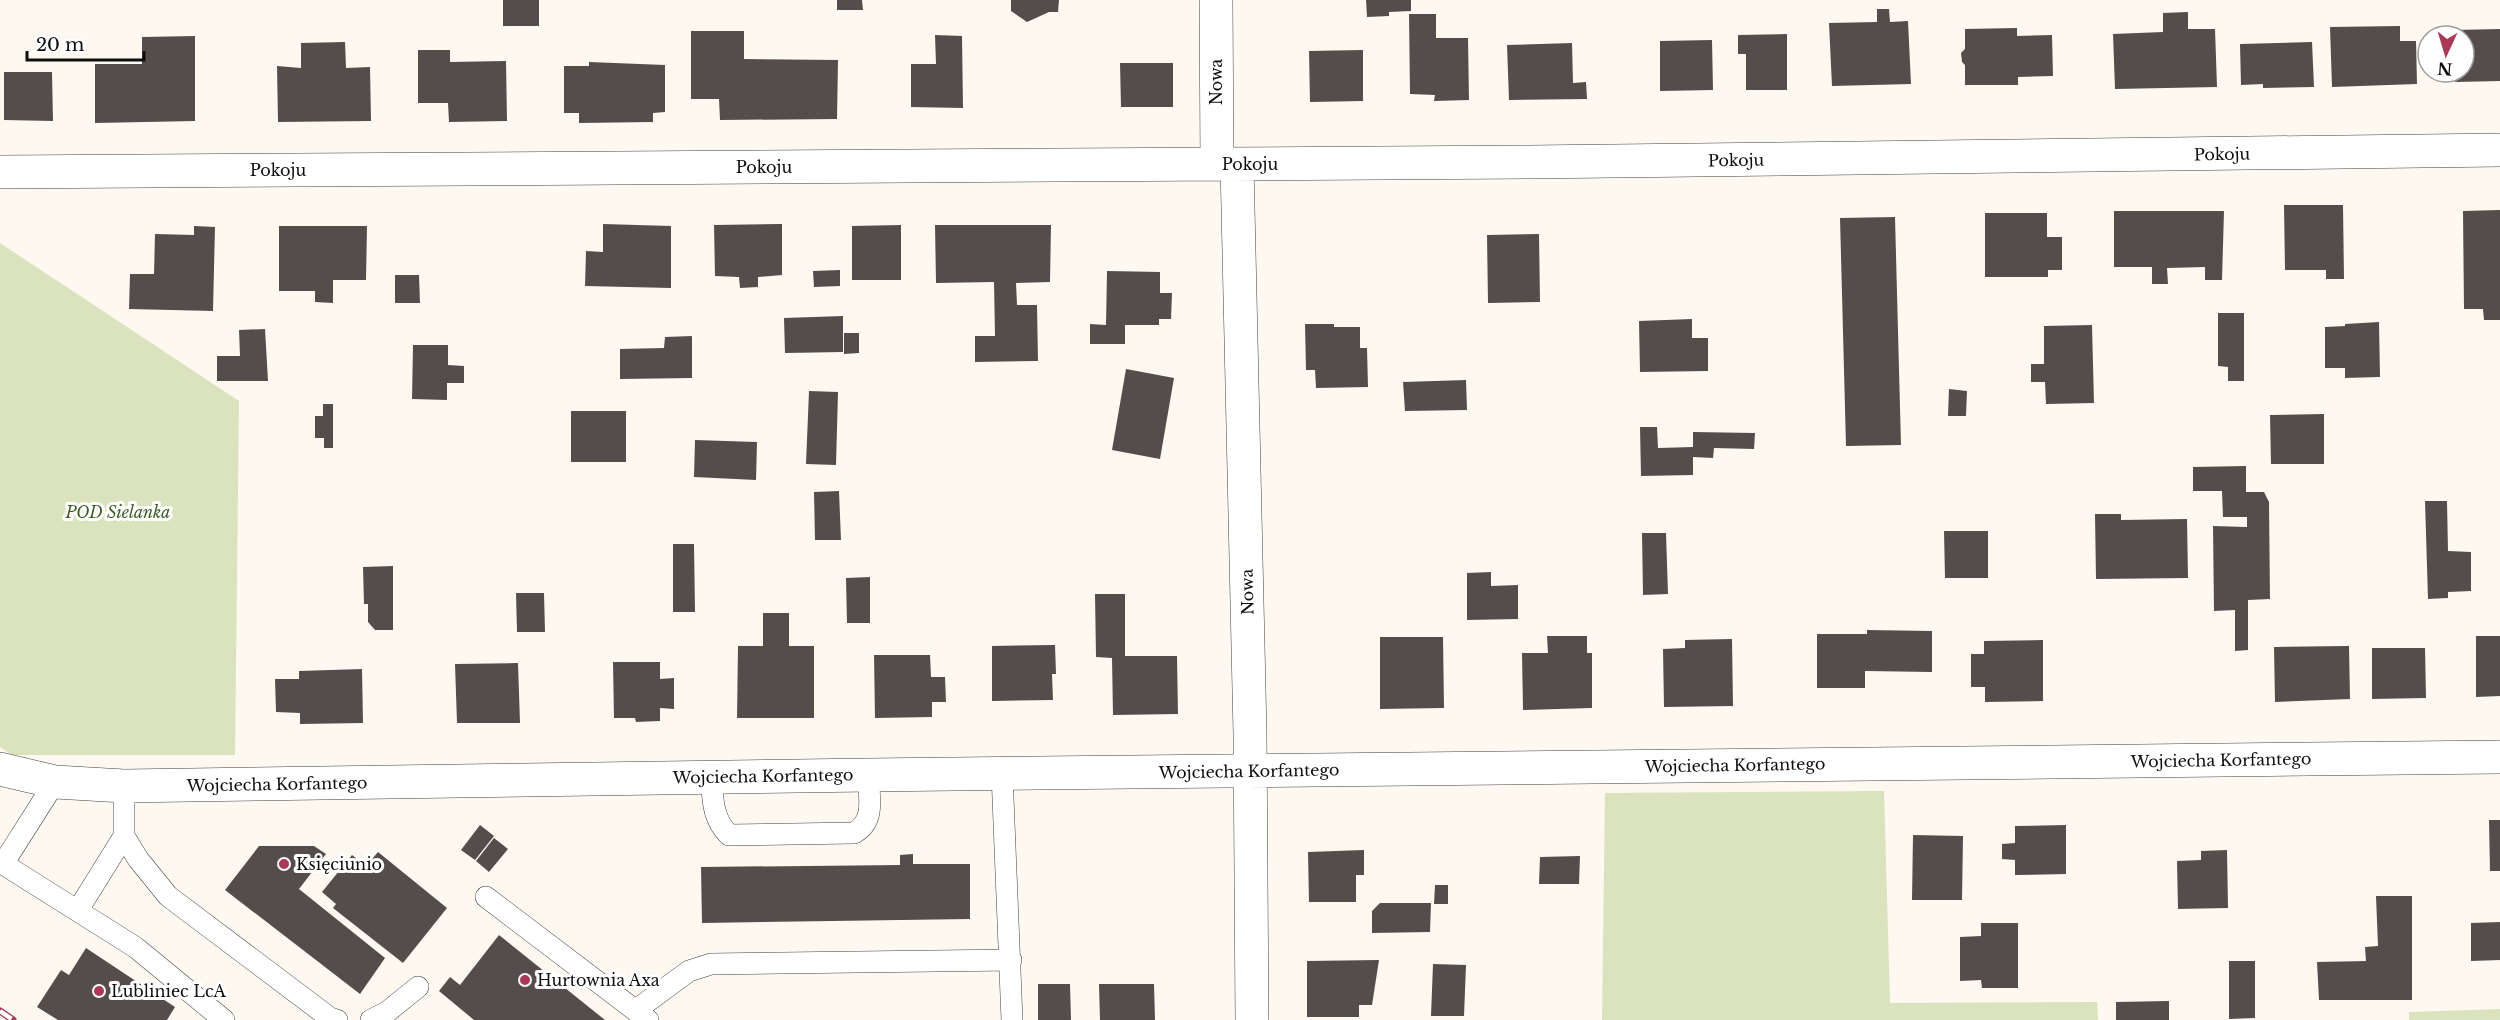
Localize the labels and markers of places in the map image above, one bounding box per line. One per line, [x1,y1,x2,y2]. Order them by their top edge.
place label: Księciunio [296,854,382,874]
marker: Księciunio [277,857,291,871]
place label: Hurtownia Axa [537,970,660,990]
marker: Hurtownia Axa [518,973,532,987]
place label: Lubliniec LcA [111,981,226,1001]
marker: Lubliniec LcA [92,984,106,998]

